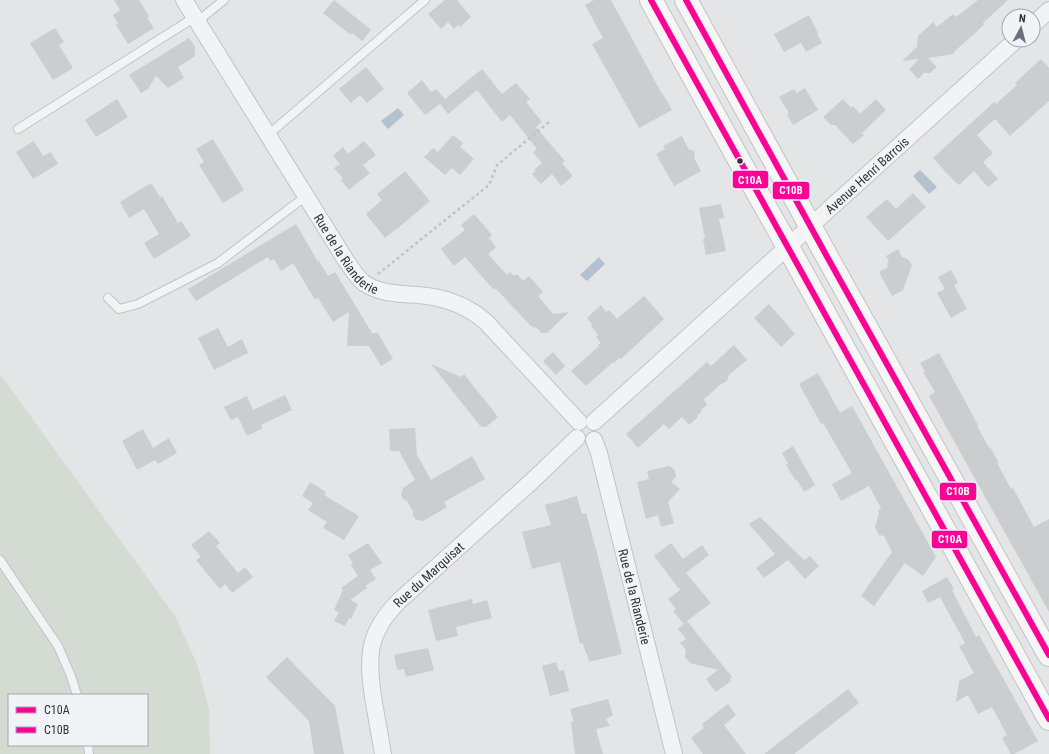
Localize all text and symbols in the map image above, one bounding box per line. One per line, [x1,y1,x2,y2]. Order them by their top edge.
north arrow [1001,8,1041,48]
text: N [1018,12,1027,25]
street label: Avenue Henri Barrois [822,134,912,217]
unlabelled marker [735,156,745,166]
line badge: C10A [732,170,769,189]
text: C10A [738,174,762,187]
line badge: C10B [772,181,810,200]
text: C10B [779,184,803,197]
street label: Rue de la Rianderie [311,211,380,297]
line badge: C10B [939,482,977,501]
text: C10B [946,485,970,498]
line badge: C10A [931,530,968,549]
text: C10A [938,533,962,546]
street label: Rue du Marquisat [390,539,467,610]
street label: Rue de la Rianderie [615,547,653,646]
legend [8,694,148,746]
text: C10A [44,703,70,717]
text: C10B [44,723,69,737]

